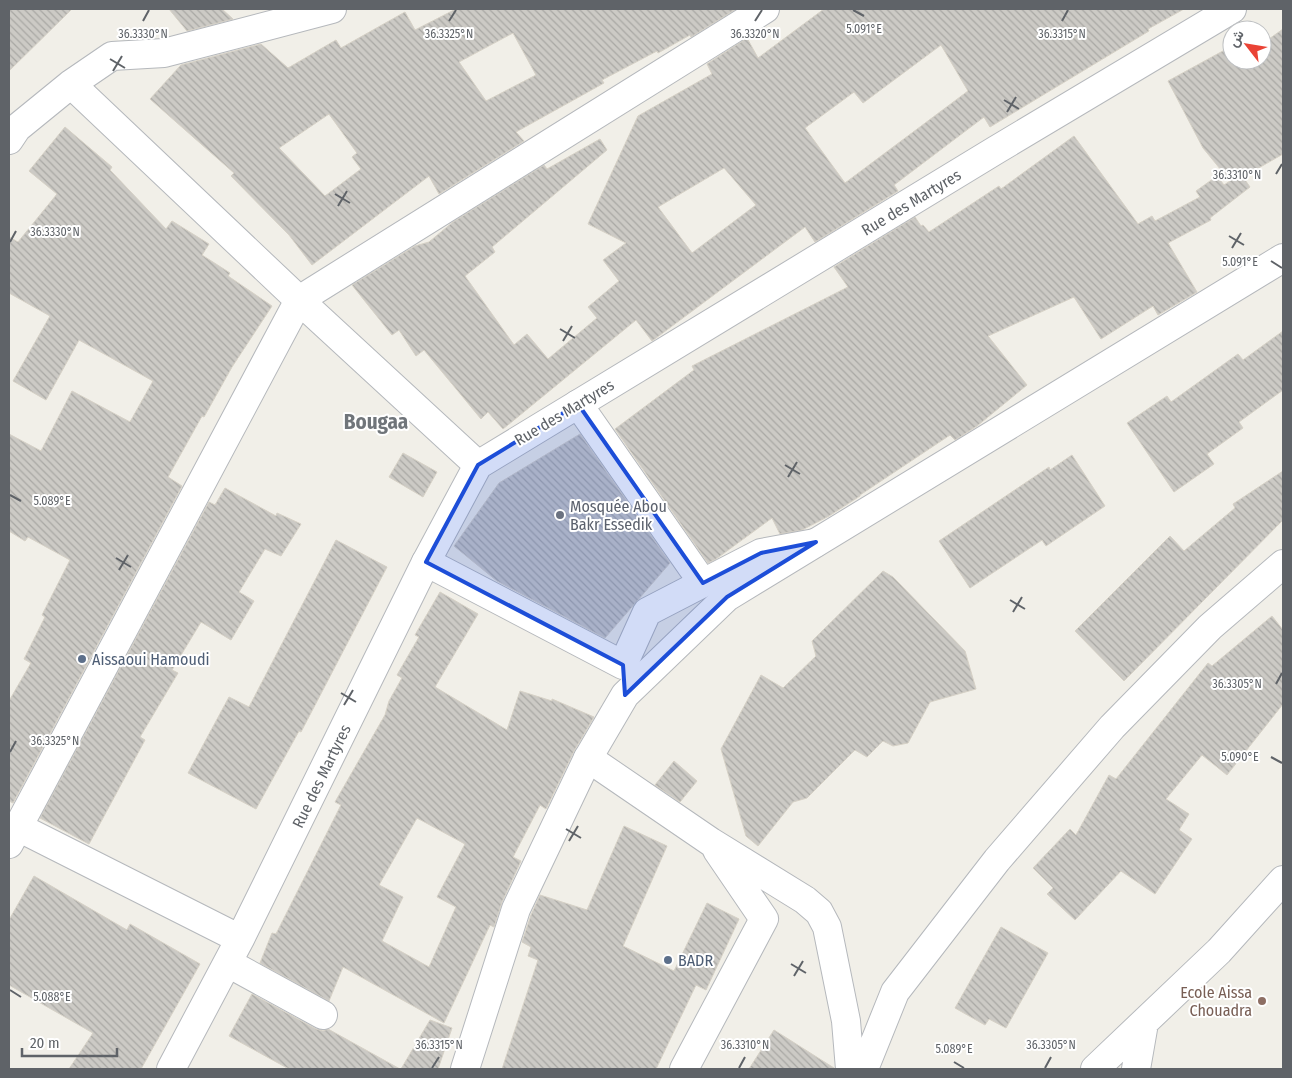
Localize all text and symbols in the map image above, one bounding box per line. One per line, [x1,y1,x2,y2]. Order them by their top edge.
north arrow [1222,20,1272,70]
text: 5.091°E [846,22,882,36]
text: 36.3330°N [118,27,168,41]
text: 36.3325°N [425,27,473,41]
text: 36.3320°N [730,27,780,41]
text: 36.3315°N [1038,27,1086,41]
text: ش [1225,27,1248,50]
street label: Rue des Martyres [858,165,965,240]
text: 36.3310°N [1213,168,1261,182]
text: 36.3330°N [30,225,80,239]
text: 5.091°E [1222,255,1258,269]
street label: Rue des Martyres [511,375,618,450]
district label: Bougaa [344,409,408,435]
text: 5.089°E [33,494,71,508]
place label: Mosquée Abou Bakr Essedik [570,497,667,534]
marker: Mosquée Abou Bakr Essedik [554,509,566,521]
place label: Aissaoui Hamoudi [92,650,210,669]
marker: Aissaoui Hamoudi [76,653,88,665]
text: 36.3305°N [1212,677,1262,691]
street label: Rue des Martyres [288,721,355,831]
text: 36.3325°N [31,734,79,748]
text: 5.090°E [1221,750,1259,764]
place label: BADR [678,951,713,970]
marker: BADR [662,954,674,966]
place label: Ecole Aissa Chouadra [1180,983,1252,1020]
text: 5.088°E [33,990,71,1004]
marker: Ecole Aissa Chouadra [1256,995,1268,1007]
scale bar [22,1026,118,1058]
text: 20 m [30,1034,60,1052]
text: 36.3315°N [415,1038,463,1052]
text: 36.3310°N [721,1038,769,1052]
text: 36.3305°N [1026,1038,1076,1052]
text: 5.089°E [935,1042,973,1056]

